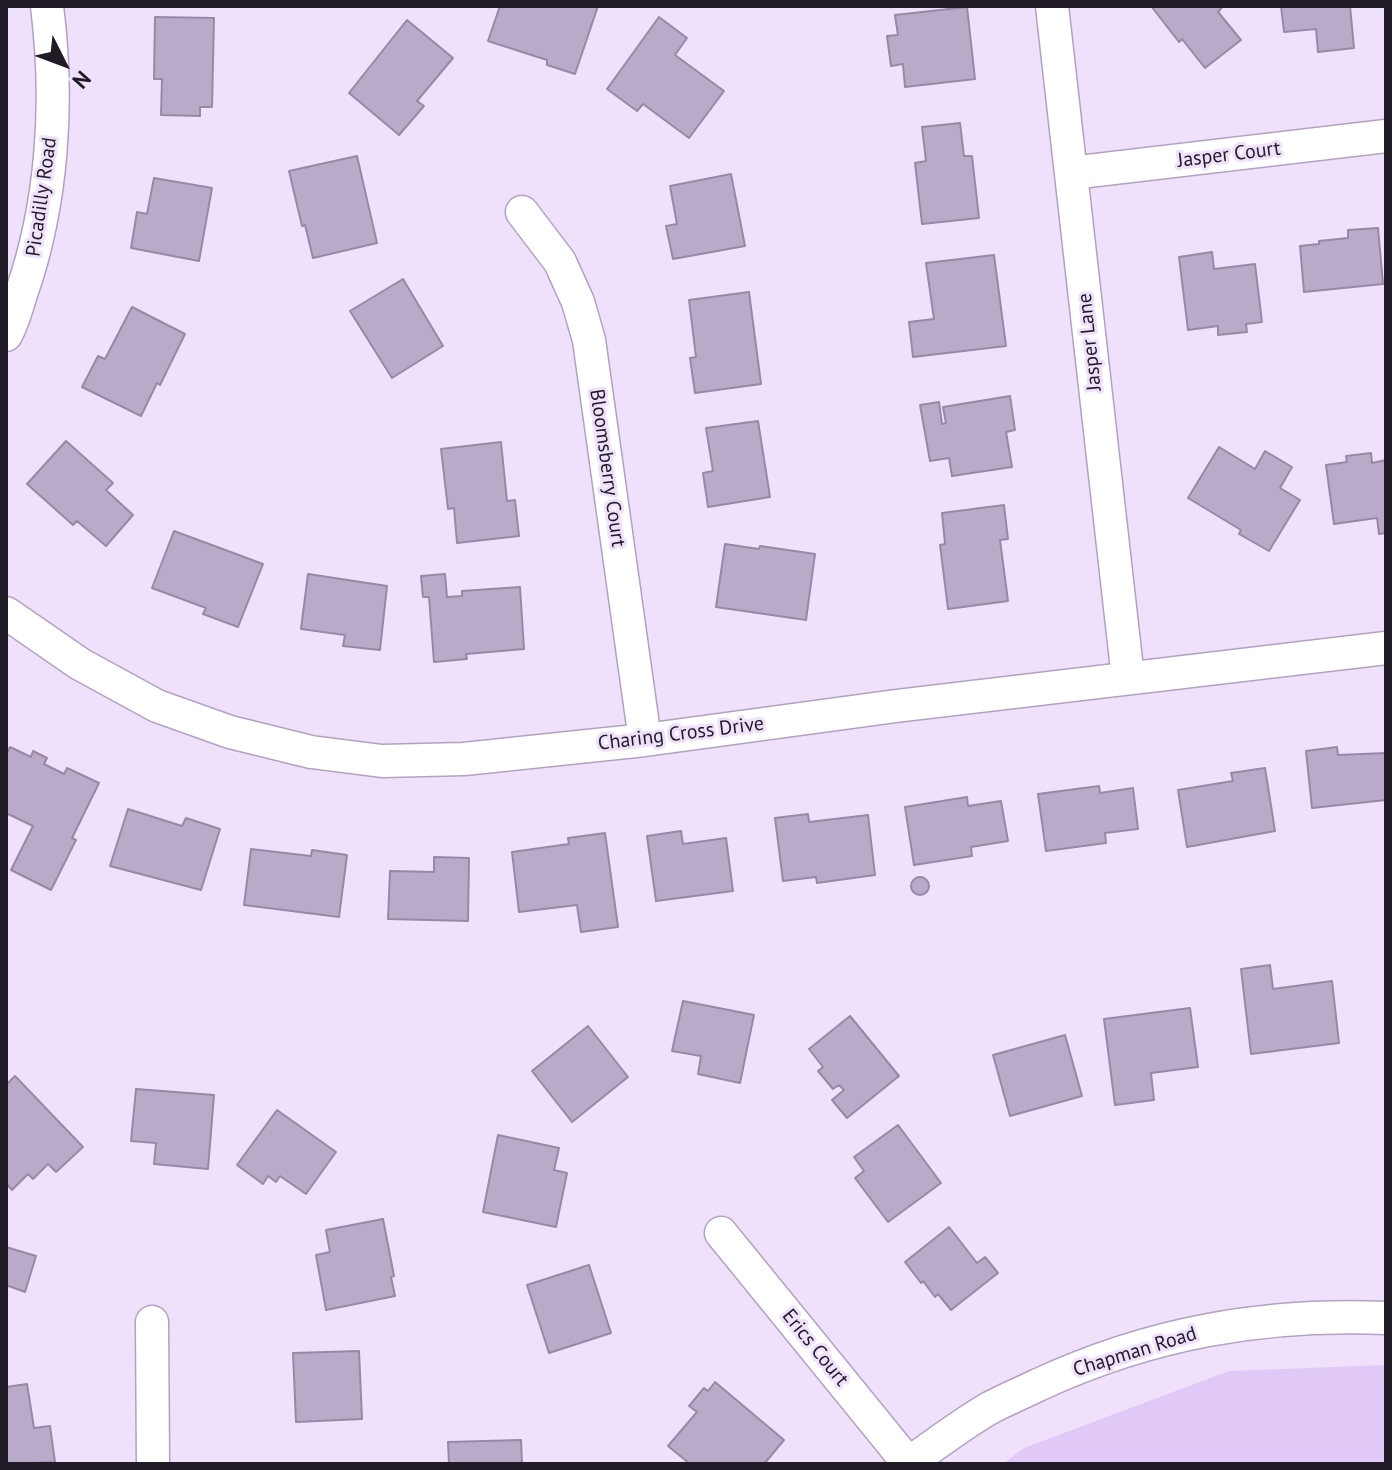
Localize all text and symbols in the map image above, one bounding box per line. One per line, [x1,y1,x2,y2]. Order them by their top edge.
north arrow [24,24,104,104]
text: N [67,65,97,95]
street label: Picadilly Road [22,136,62,258]
street label: Jasper Court [1176,137,1282,173]
street label: Jasper Lane [1073,292,1107,392]
street label: Bloomsberry Court [584,387,630,549]
street label: Charing Cross Drive [597,712,765,756]
street label: Erics Court [777,1305,853,1391]
street label: Chapman Road [1070,1322,1200,1382]

